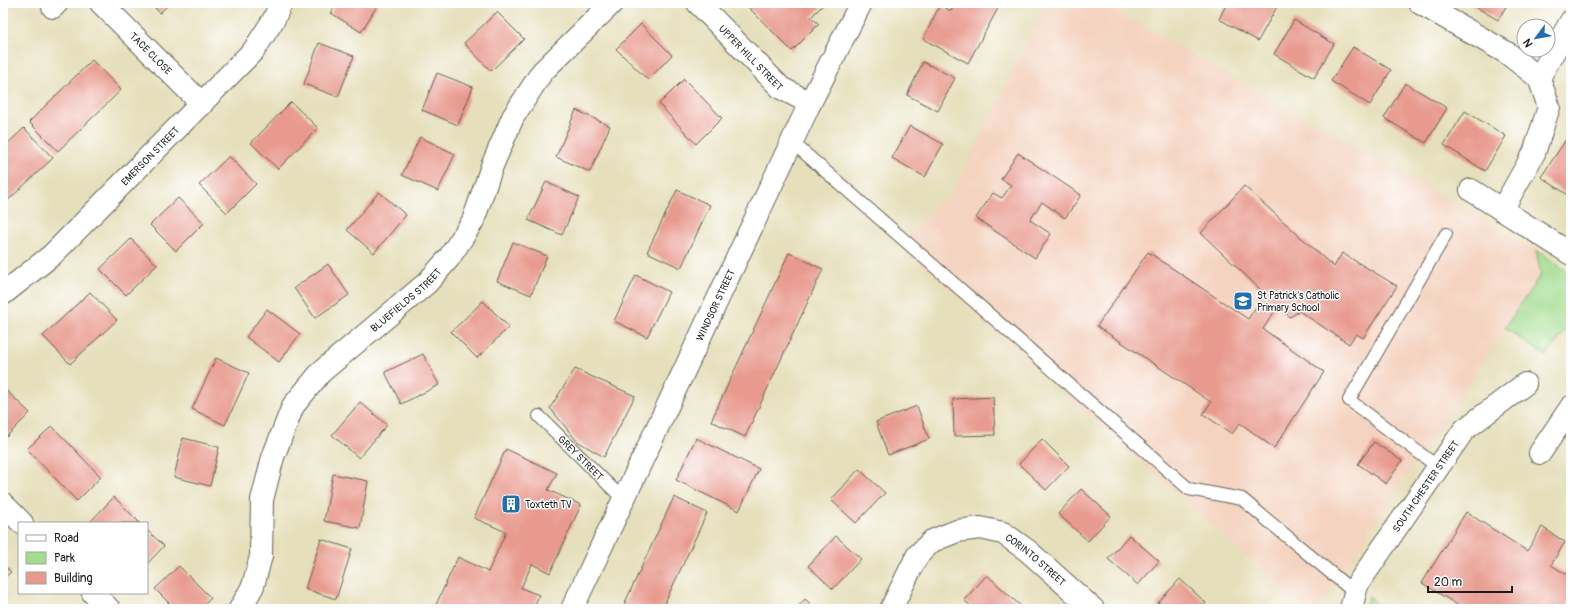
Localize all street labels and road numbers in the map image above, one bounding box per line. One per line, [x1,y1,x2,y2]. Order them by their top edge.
street label: UPPER HILL STREET [716,23,785,94]
street label: TACE CLOSE [127,30,174,77]
street label: EMERSON STREET [119,124,182,188]
street label: BLUEFIELDS STREET [368,266,444,335]
street label: WINDSOR STREET [694,267,738,343]
street label: GREY STREET [555,433,606,483]
street label: SOUTH CHESTER STREET [1390,438,1462,535]
street label: CORINTO STREET [1003,532,1068,589]

